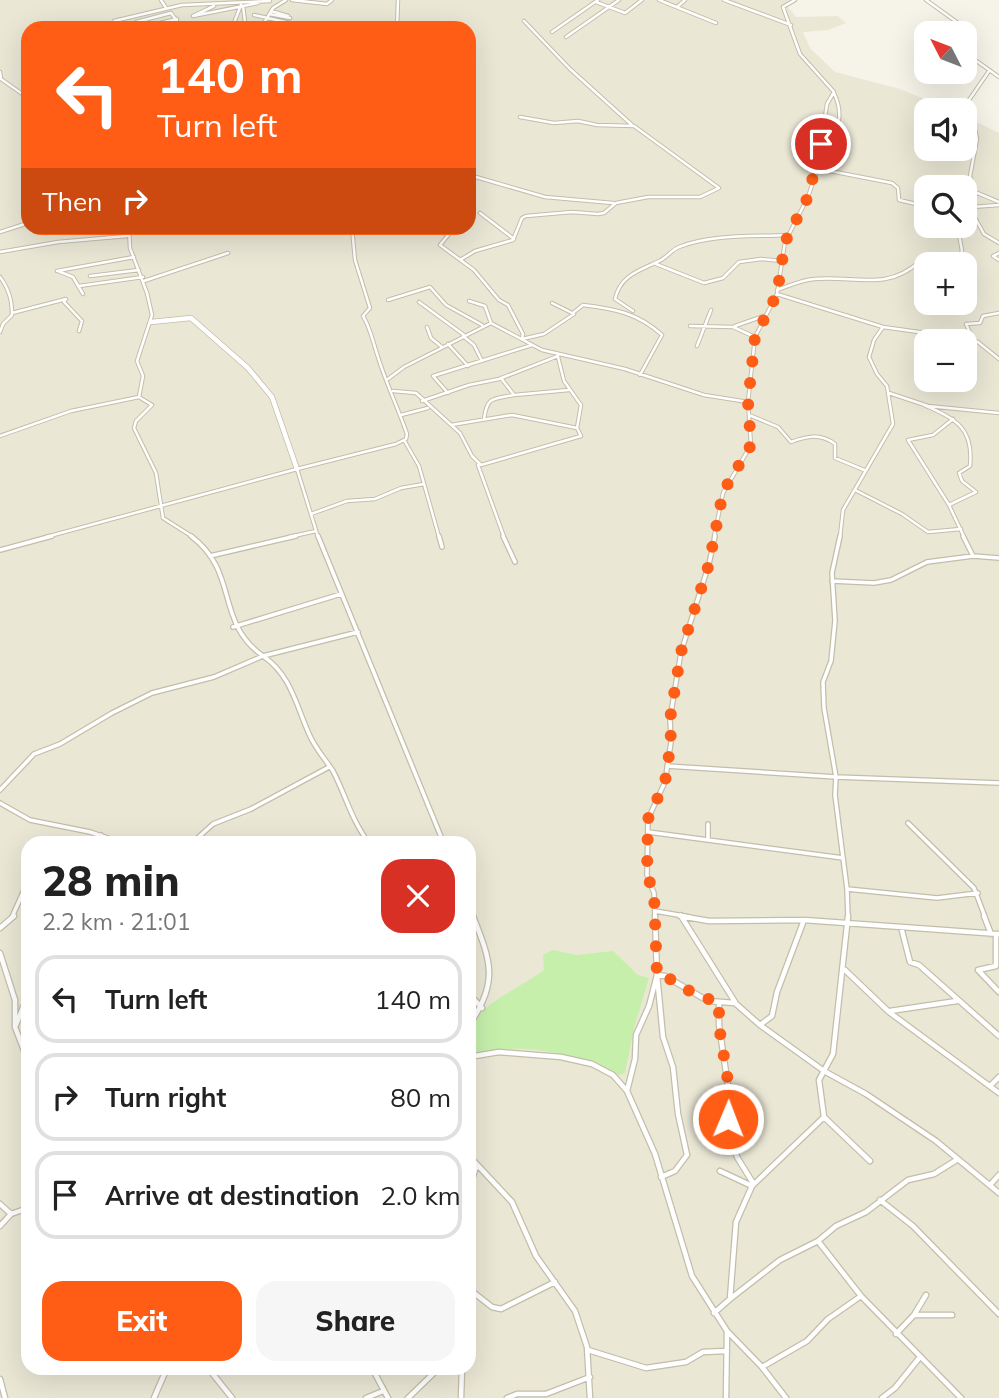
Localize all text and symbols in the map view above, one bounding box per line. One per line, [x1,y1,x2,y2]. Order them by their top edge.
north arrow [914,21,976,84]
map controls [914,21,977,392]
text: 140 m [157,44,303,105]
icon: left [42,49,133,140]
button: sound [914,98,977,161]
text: Turn left [157,105,277,145]
pin [791,114,851,174]
icon: arrive [802,125,840,163]
button: search [914,175,977,238]
icon: right [116,182,154,220]
text: Then [42,185,102,218]
button: + [914,252,977,315]
button: − [914,329,977,392]
text: 28 min [42,854,180,907]
button: close [381,859,455,933]
text: 2.2 km · 21:01 [42,907,191,936]
icon: left [46,980,84,1018]
text: Turn left [105,983,207,1016]
text: 140 m [375,983,451,1016]
icon: right [46,1078,84,1116]
text: Turn right [105,1081,226,1114]
text: 80 m [390,1081,451,1114]
position arrow [691,1082,765,1156]
icon: arrive [46,1176,84,1214]
text: Arrive at destination [105,1179,360,1212]
text: 2.0 km [381,1179,461,1212]
button: Exit [42,1281,242,1361]
button: Share [256,1281,455,1361]

